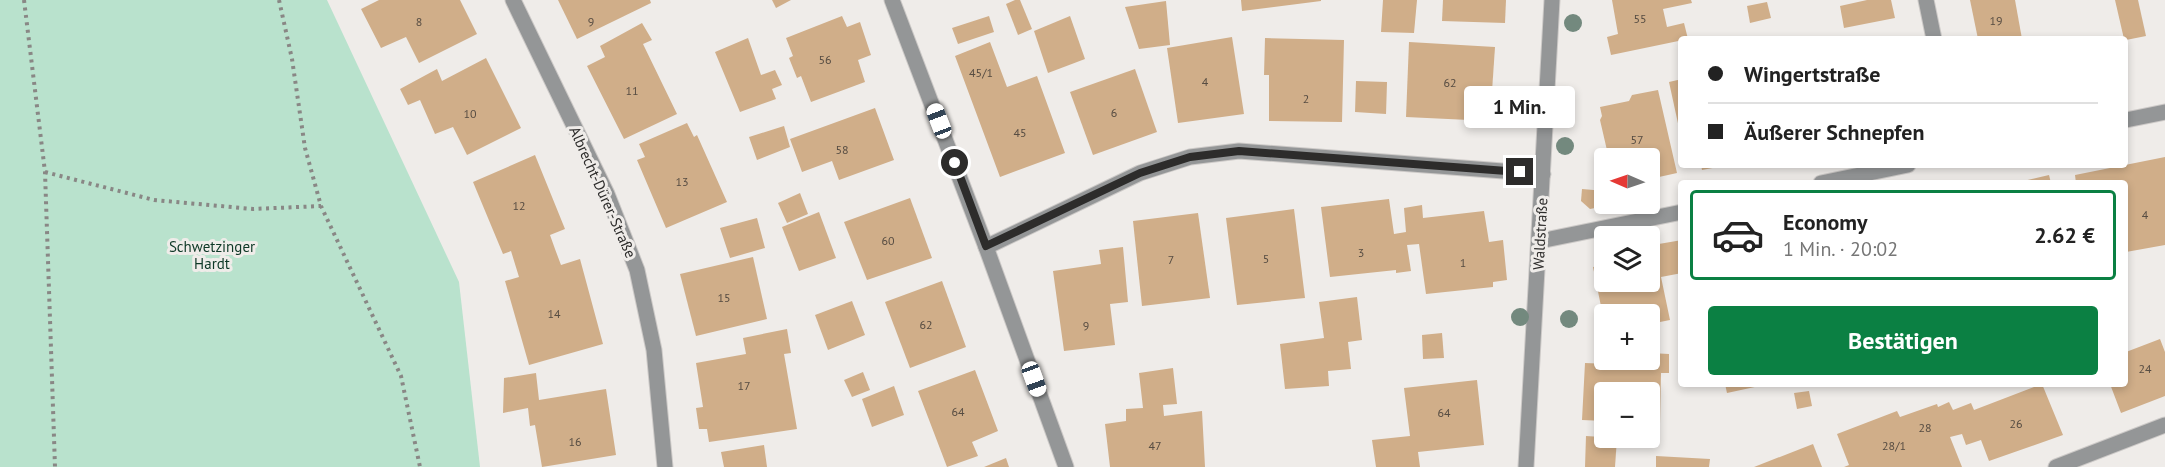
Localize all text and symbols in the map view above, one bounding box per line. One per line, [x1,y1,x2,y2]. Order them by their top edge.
house number: 55 [1633,11,1647,26]
house number: 19 [1989,13,2003,28]
house number: 8 [416,14,422,29]
house number: 9 [588,14,594,29]
house number: 56 [818,52,832,67]
text: Wingertstraße [1744,60,1881,88]
house number: 45/1 [969,65,993,80]
house number: 4 [1202,74,1209,89]
house number: 62 [1443,75,1457,90]
house number: 11 [625,83,639,98]
callout: 1 Min. [1464,85,1576,127]
house number: 2 [1303,91,1309,106]
text: 1 Min. [1493,94,1546,120]
car [924,101,954,141]
house number: 6 [1111,105,1117,120]
house number: 10 [463,106,477,121]
text: Äußerer Schnepfen [1744,118,1924,146]
street label: Albrecht-Dürer-Straße [565,123,641,261]
house number: 45 [1013,125,1027,140]
house number: 57 [1630,132,1644,147]
house number: 58 [835,142,849,157]
north arrow [1594,148,1660,214]
map controls [1594,148,1660,448]
route start [941,149,968,176]
route end [1506,158,1533,185]
house number: 13 [675,174,689,189]
street label: Waldstraße [1529,197,1551,271]
house number: 12 [512,198,526,213]
house number: 4 [2142,207,2149,222]
icon: car [1711,208,1765,262]
text: Economy [1783,208,1867,236]
text: 2.62 € [2034,221,2095,249]
button: layers [1594,226,1660,292]
house number: 60 [881,233,895,248]
text: 1 Min. · 20:02 [1783,236,1898,262]
park label: Schwetzinger Hardt [169,237,255,273]
house number: 3 [1358,245,1364,260]
house number: 5 [1263,251,1269,266]
house number: 7 [1168,252,1174,267]
house number: 1 [1460,255,1466,270]
house number: 15 [717,290,731,305]
button: + [1594,304,1660,370]
house number: 14 [547,306,561,321]
button: Bestätigen [1708,306,2098,375]
house number: 62 [919,317,933,332]
house number: 9 [1083,318,1089,333]
car [1019,359,1049,399]
house number: 24 [2138,361,2152,376]
house number: 17 [737,378,751,393]
button: − [1594,382,1660,448]
house number: 64 [951,404,965,419]
house number: 64 [1437,405,1451,420]
house number: 26 [2009,416,2023,431]
house number: 28 [1918,420,1932,435]
house number: 16 [568,434,582,449]
house number: 47 [1148,438,1162,453]
house number: 28/1 [1882,438,1906,453]

